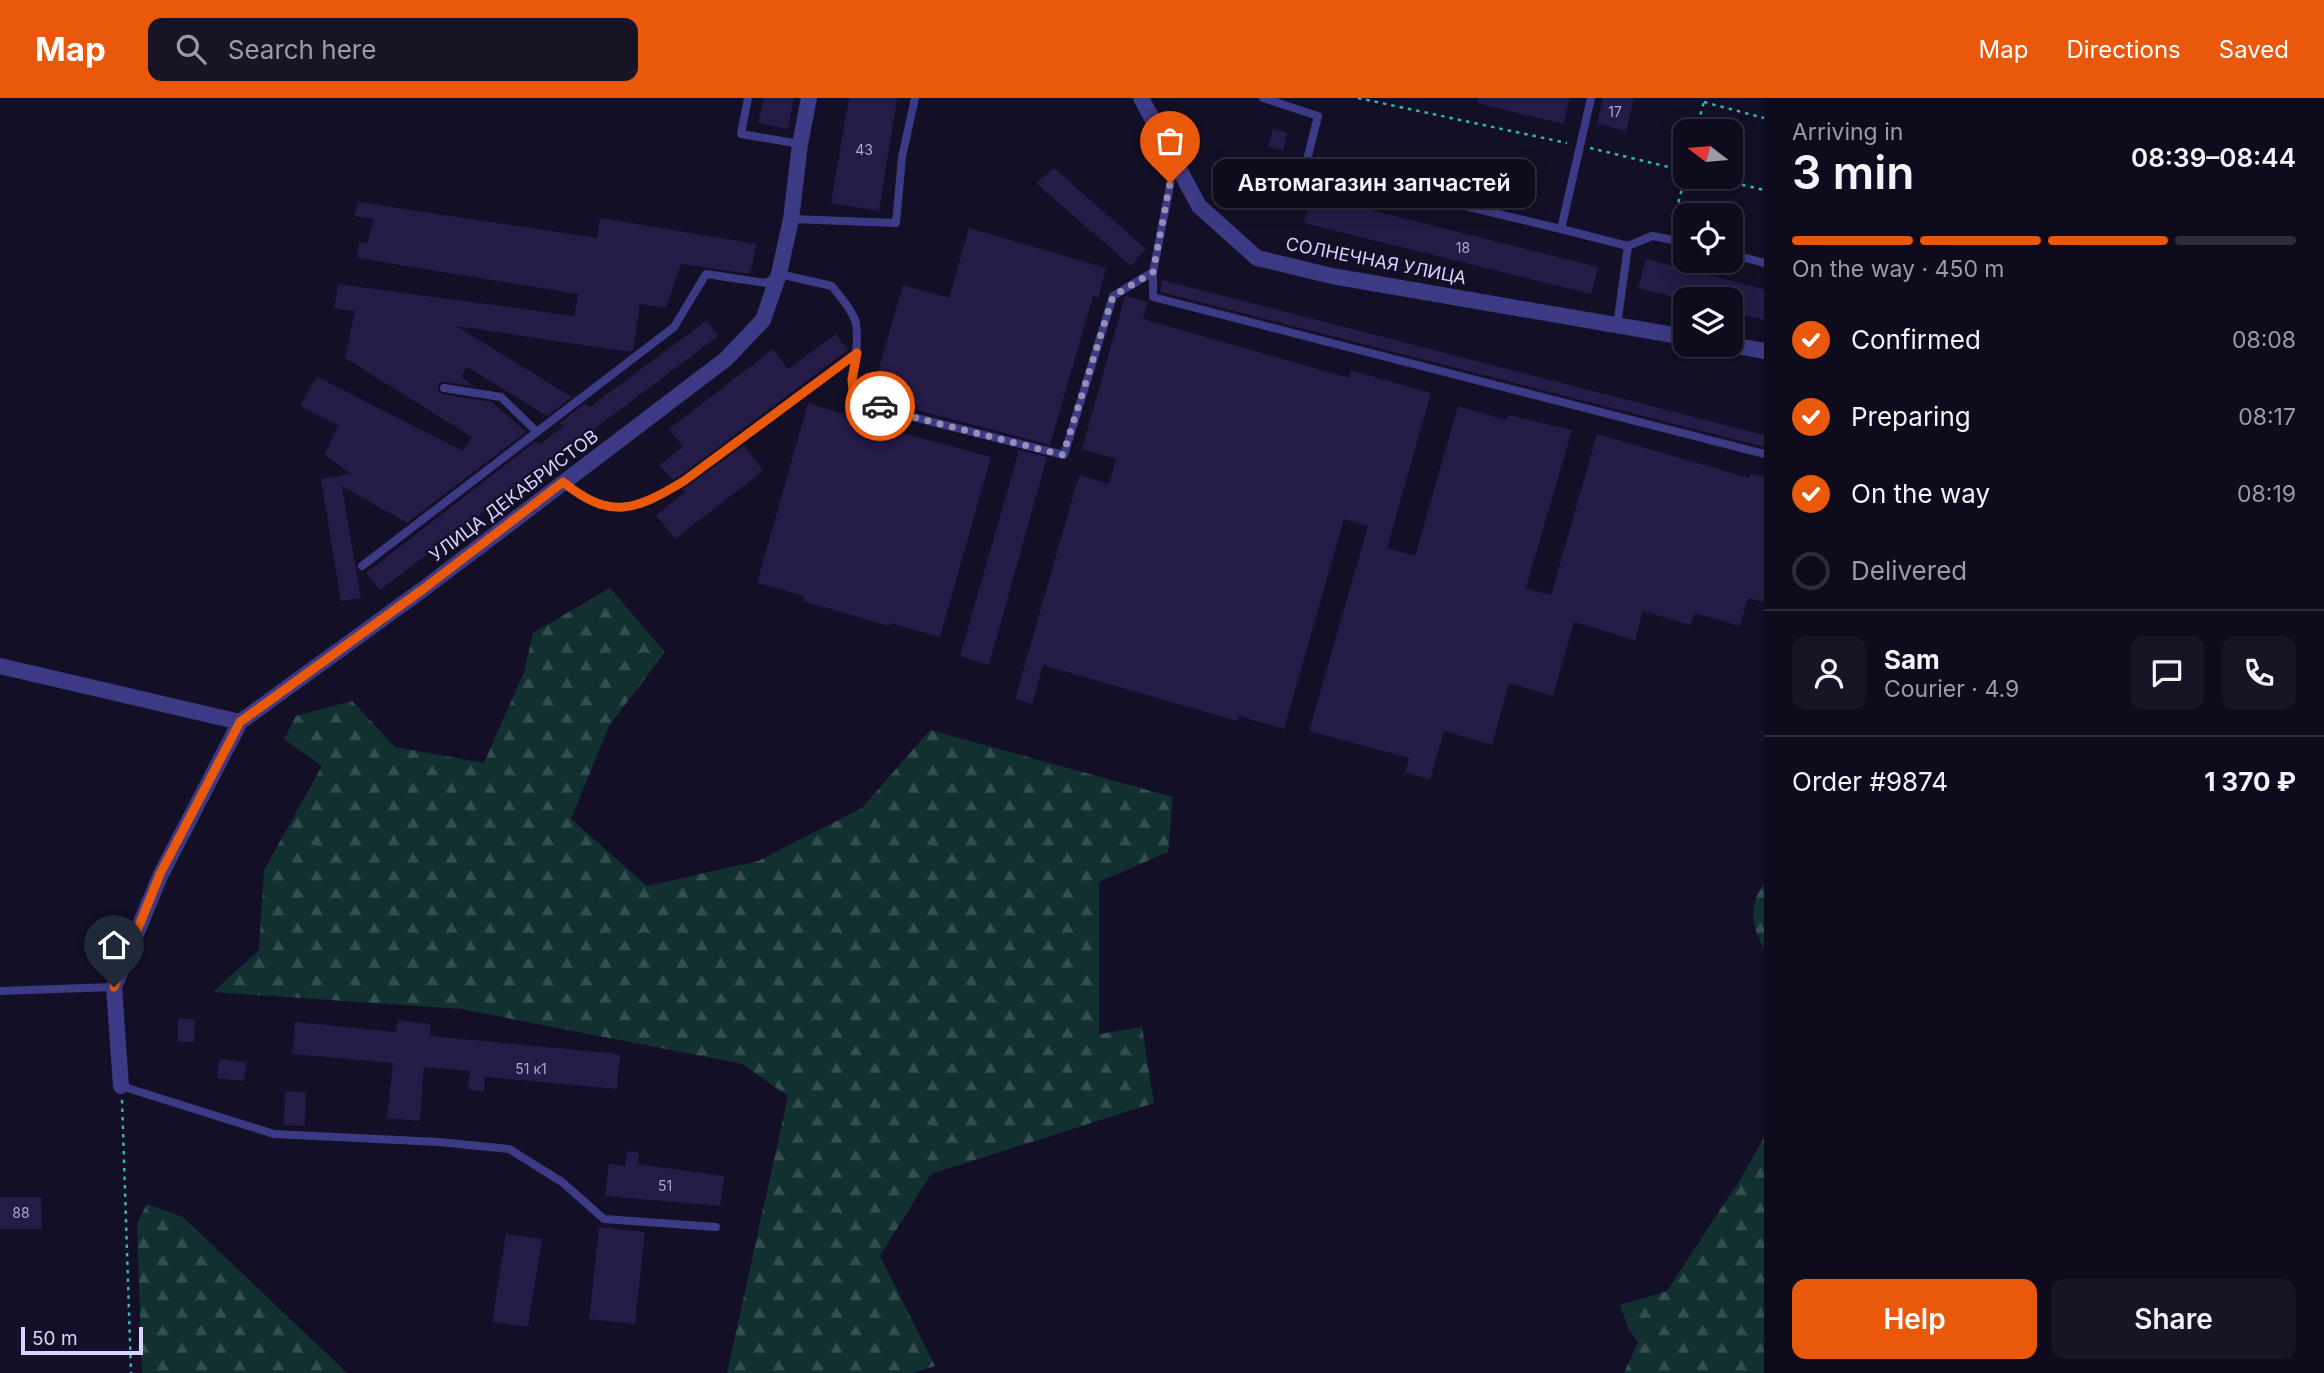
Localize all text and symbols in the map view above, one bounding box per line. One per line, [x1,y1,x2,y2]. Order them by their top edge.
search box [148,18,638,81]
text: Map [35,29,106,69]
icon: search [172,30,210,68]
text: Search here [228,34,376,65]
text: Map [1979,35,2028,64]
text: Directions [2066,35,2181,64]
text: Saved [2219,35,2289,64]
house number: 17 [1608,103,1622,120]
pin [1140,111,1200,183]
text: Arriving in [1792,118,1903,146]
north arrow [1673,119,1743,189]
map controls [1673,119,1743,357]
icon: bag [1151,122,1189,160]
house number: 43 [855,141,873,158]
text: 08:39–08:44 [2131,142,2296,173]
text: 3 min [1792,144,1914,200]
callout: Автомагазин запчастей [1212,158,1534,208]
text: Автомагазин запчастей [1237,169,1511,197]
button: locate [1673,203,1743,273]
street label: СОЛНЕЧНАЯ УЛИЦА [1284,233,1468,288]
house number: 18 [1456,239,1470,256]
text: On the way · 450 m [1792,255,2005,283]
button: layers [1673,287,1743,357]
icon: check [1792,321,1830,359]
text: Confirmed [1851,324,1981,355]
text: 08:08 [2232,326,2296,354]
courier [845,371,915,441]
icon: car [861,387,899,425]
icon: check [1792,398,1830,436]
text: Preparing [1851,401,1971,432]
text: 08:17 [2238,403,2296,431]
street label: УЛИЦА ДЕКАБРИСТОВ [425,425,602,566]
icon: check [1792,475,1830,513]
text: On the way [1851,478,1990,509]
text: 08:19 [2237,480,2296,508]
text: Delivered [1851,555,1967,586]
button: person [1792,636,1866,710]
button: chat [2130,636,2204,710]
button: phone [2222,636,2296,710]
text: Sam [1884,644,1940,675]
text: Courier · 4.9 [1884,675,2019,703]
text: Order #9874 [1792,766,1948,797]
text: 1 370 ₽ [2204,766,2296,797]
pin [84,915,144,987]
icon: home [95,926,133,964]
house number: 51 к1 [515,1060,547,1077]
house number: 51 [658,1177,672,1194]
house number: 88 [12,1204,30,1221]
button: Help [1792,1279,2037,1359]
button: Share [2051,1279,2296,1359]
scale bar [21,1324,144,1356]
text: 50 m [32,1327,78,1350]

